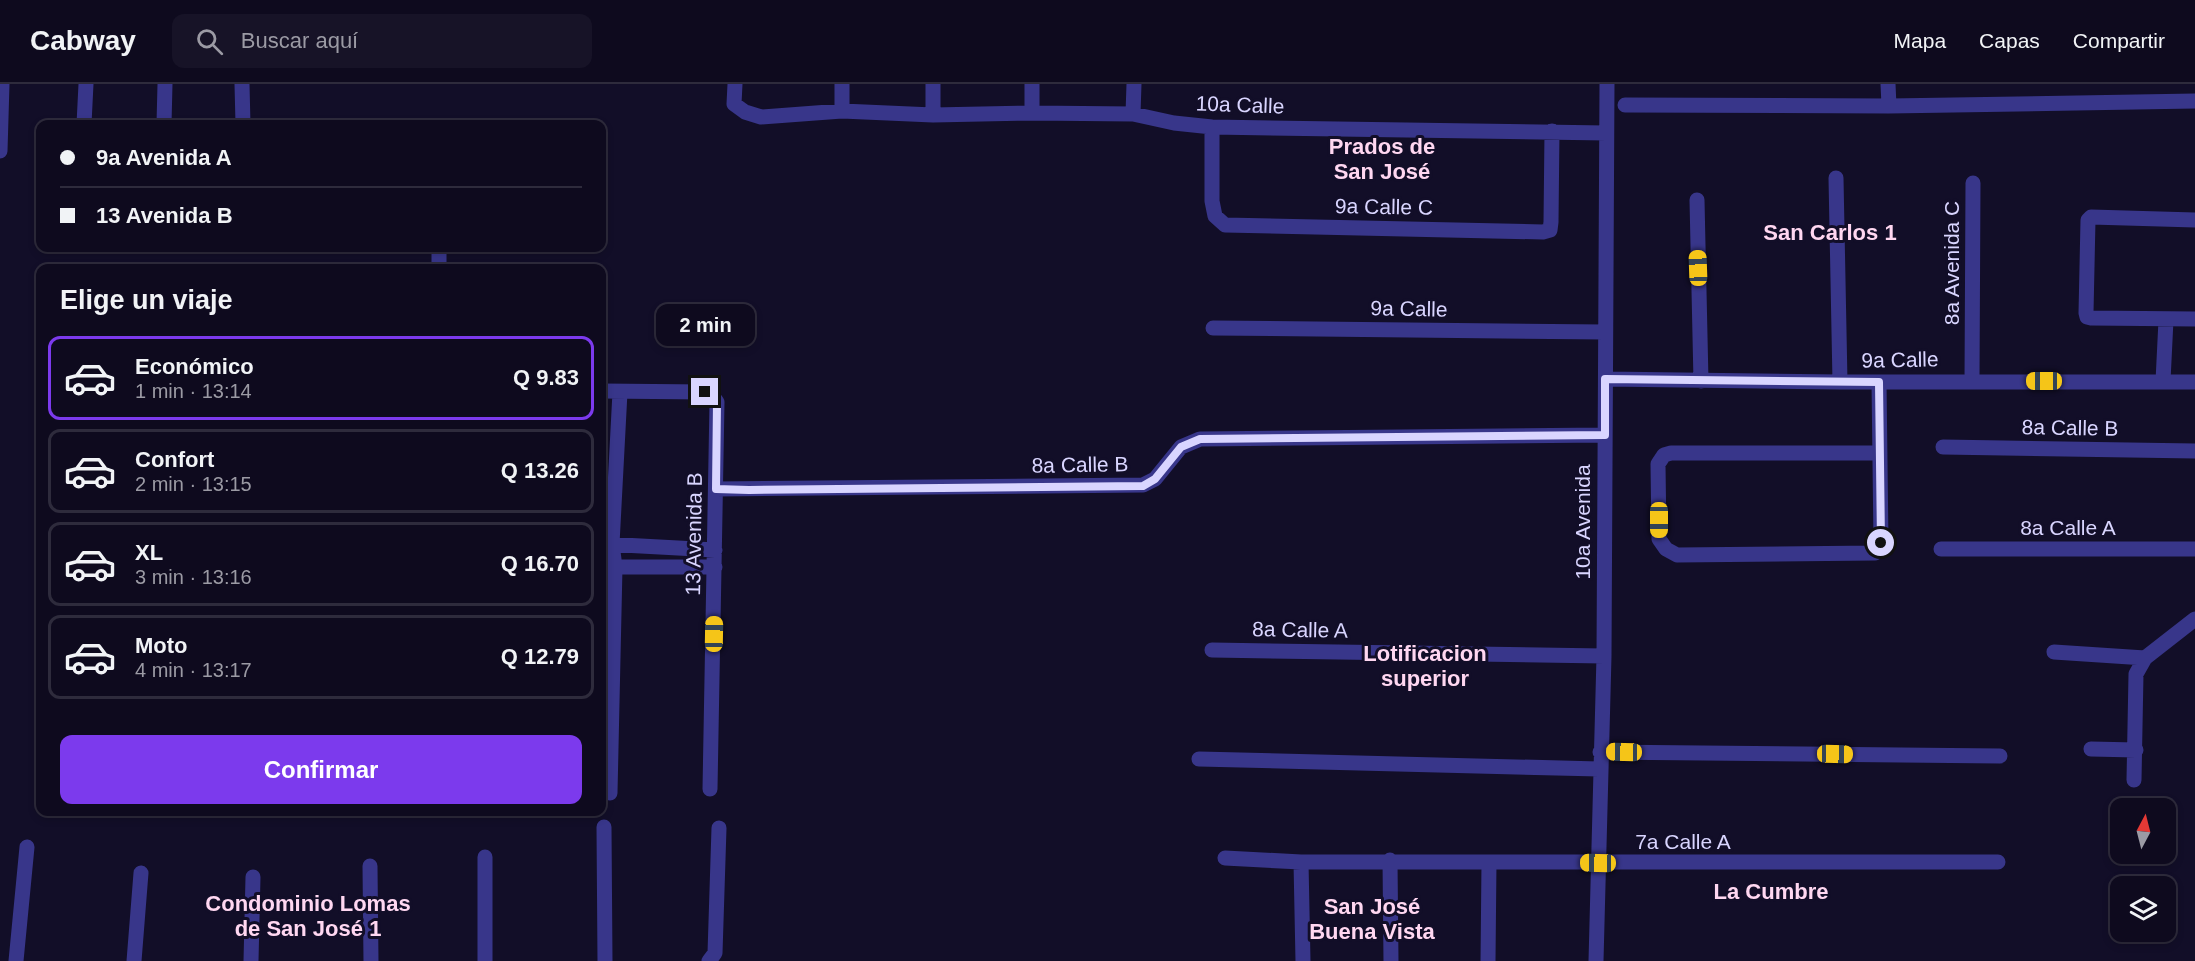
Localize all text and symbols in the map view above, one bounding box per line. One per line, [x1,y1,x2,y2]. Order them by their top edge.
search box [172,14,592,68]
text: Cabway [30,25,136,56]
icon: search [193,25,226,58]
text: Buscar aquí [241,28,358,53]
text: Mapa [1894,29,1946,52]
text: Capas [1979,29,2040,52]
text: Compartir [2073,29,2165,52]
street label: 10a Calle [1195,91,1285,118]
district label: Prados de San José [1329,134,1435,184]
text: 9a Avenida A [96,145,232,170]
street label: 9a Calle C [1335,194,1433,219]
street label: 8a Avenida C [1940,201,1963,325]
text: 13 Avenida B [96,203,233,228]
district label: San Carlos 1 [1763,220,1897,245]
car [1688,250,1708,286]
text: Elige un viaje [60,285,233,315]
street label: 9a Calle [1370,296,1448,321]
callout: 2 min [656,305,754,347]
text: 2 min [679,314,732,336]
street label: 9a Calle [1861,347,1939,372]
icon: car [63,351,117,405]
text: Económico [135,354,254,379]
text: Q 9.83 [513,365,579,390]
car [2026,372,2062,390]
route end [691,378,718,405]
text: 1 min · 13:14 [135,380,252,402]
street label: 8a Calle B [2021,415,2119,440]
icon: car [63,444,117,498]
text: Confort [135,447,214,472]
street label: 8a Calle B [1031,452,1129,477]
text: Q 13.26 [501,458,579,483]
street label: 10a Avenida [1571,464,1594,580]
street label: 13 Avenida B [681,472,706,596]
text: 2 min · 13:15 [135,473,252,495]
car [1650,502,1668,538]
street label: 8a Calle A [2020,516,2116,539]
route start [1867,529,1894,556]
icon: car [63,537,117,591]
text: XL [135,540,163,565]
text: Q 16.70 [501,551,579,576]
text: 3 min · 13:16 [135,566,252,588]
car [705,616,723,652]
street label: 8a Calle A [1252,617,1348,642]
icon: car [63,630,117,684]
text: Moto [135,633,188,658]
district label: Lotificacion superior [1363,641,1487,691]
text: Q 12.79 [501,644,579,669]
text: 4 min · 13:17 [135,659,252,681]
button: Confirmar [60,735,582,804]
car [1606,743,1642,761]
car [1817,745,1853,763]
north arrow [2110,798,2176,864]
map controls [2110,798,2176,942]
street label: 7a Calle A [1635,830,1731,853]
car [1580,854,1616,872]
button: layers [2110,876,2176,942]
district label: La Cumbre [1714,879,1828,904]
district label: Condominio Lomas de San José 1 [205,891,411,941]
district label: San José Buena Vista [1309,894,1436,944]

